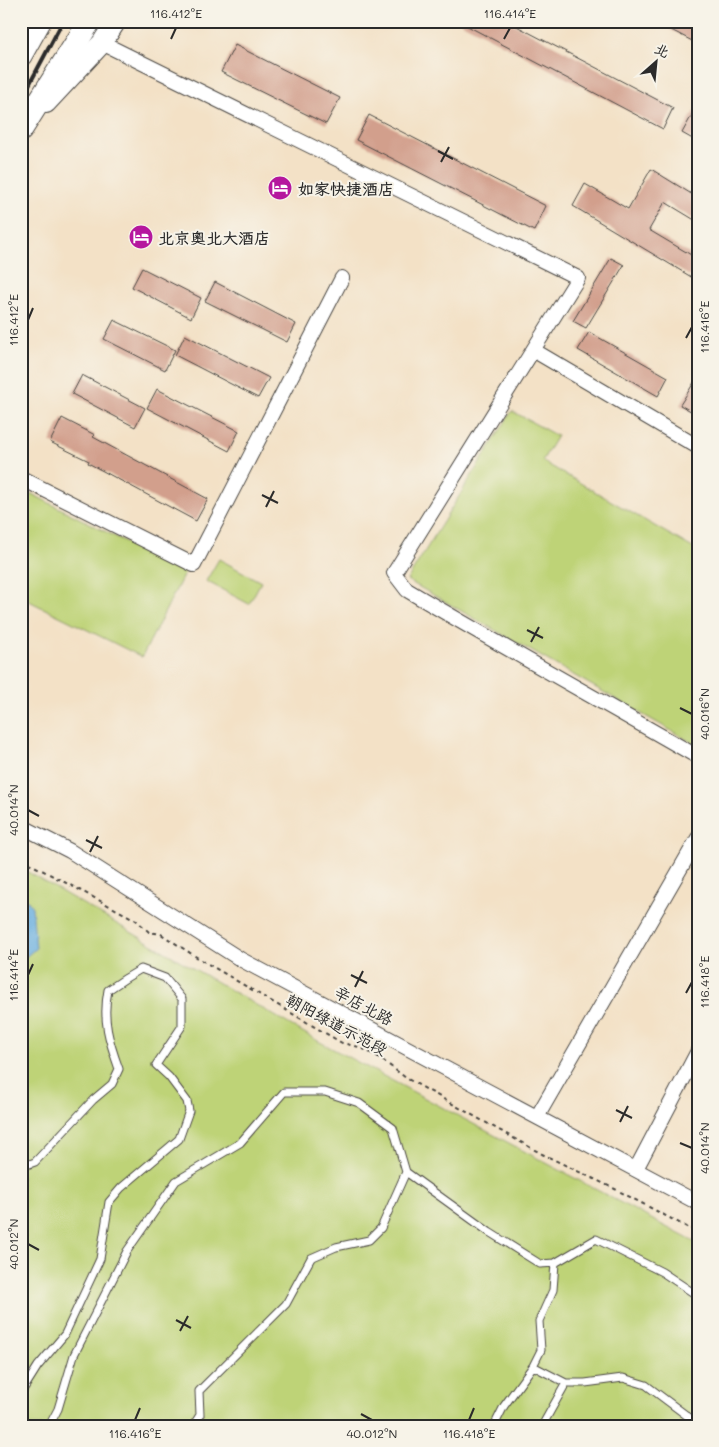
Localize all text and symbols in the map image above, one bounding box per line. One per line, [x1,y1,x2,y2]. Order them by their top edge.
text: 116.412°E [150,5,202,21]
text: 116.414°E [484,5,536,21]
north arrow [632,38,682,88]
text: 北 [652,38,673,62]
hotel icon: 如家快捷酒店 [267,175,293,201]
place label: 如家快捷酒店 [298,178,394,199]
hotel icon: 北京奥北大酒店 [128,224,154,250]
place label: 北京奥北大酒店 [158,227,270,248]
text: 116.412°E [5,294,21,346]
text: 116.416°E [696,301,712,353]
text: 40.016°N [696,688,712,740]
text: 40.014°N [5,784,21,836]
text: 116.414°E [5,949,21,1001]
text: 116.418°E [696,956,712,1008]
street label: 辛店北路 [331,981,397,1029]
street label: 朝阳绿道示范段 [283,988,391,1060]
text: 40.014°N [696,1122,712,1174]
text: 40.012°N [5,1219,21,1269]
text: 116.416°E [109,1425,161,1441]
text: 40.012°N [347,1425,397,1441]
text: 116.418°E [443,1425,495,1441]

